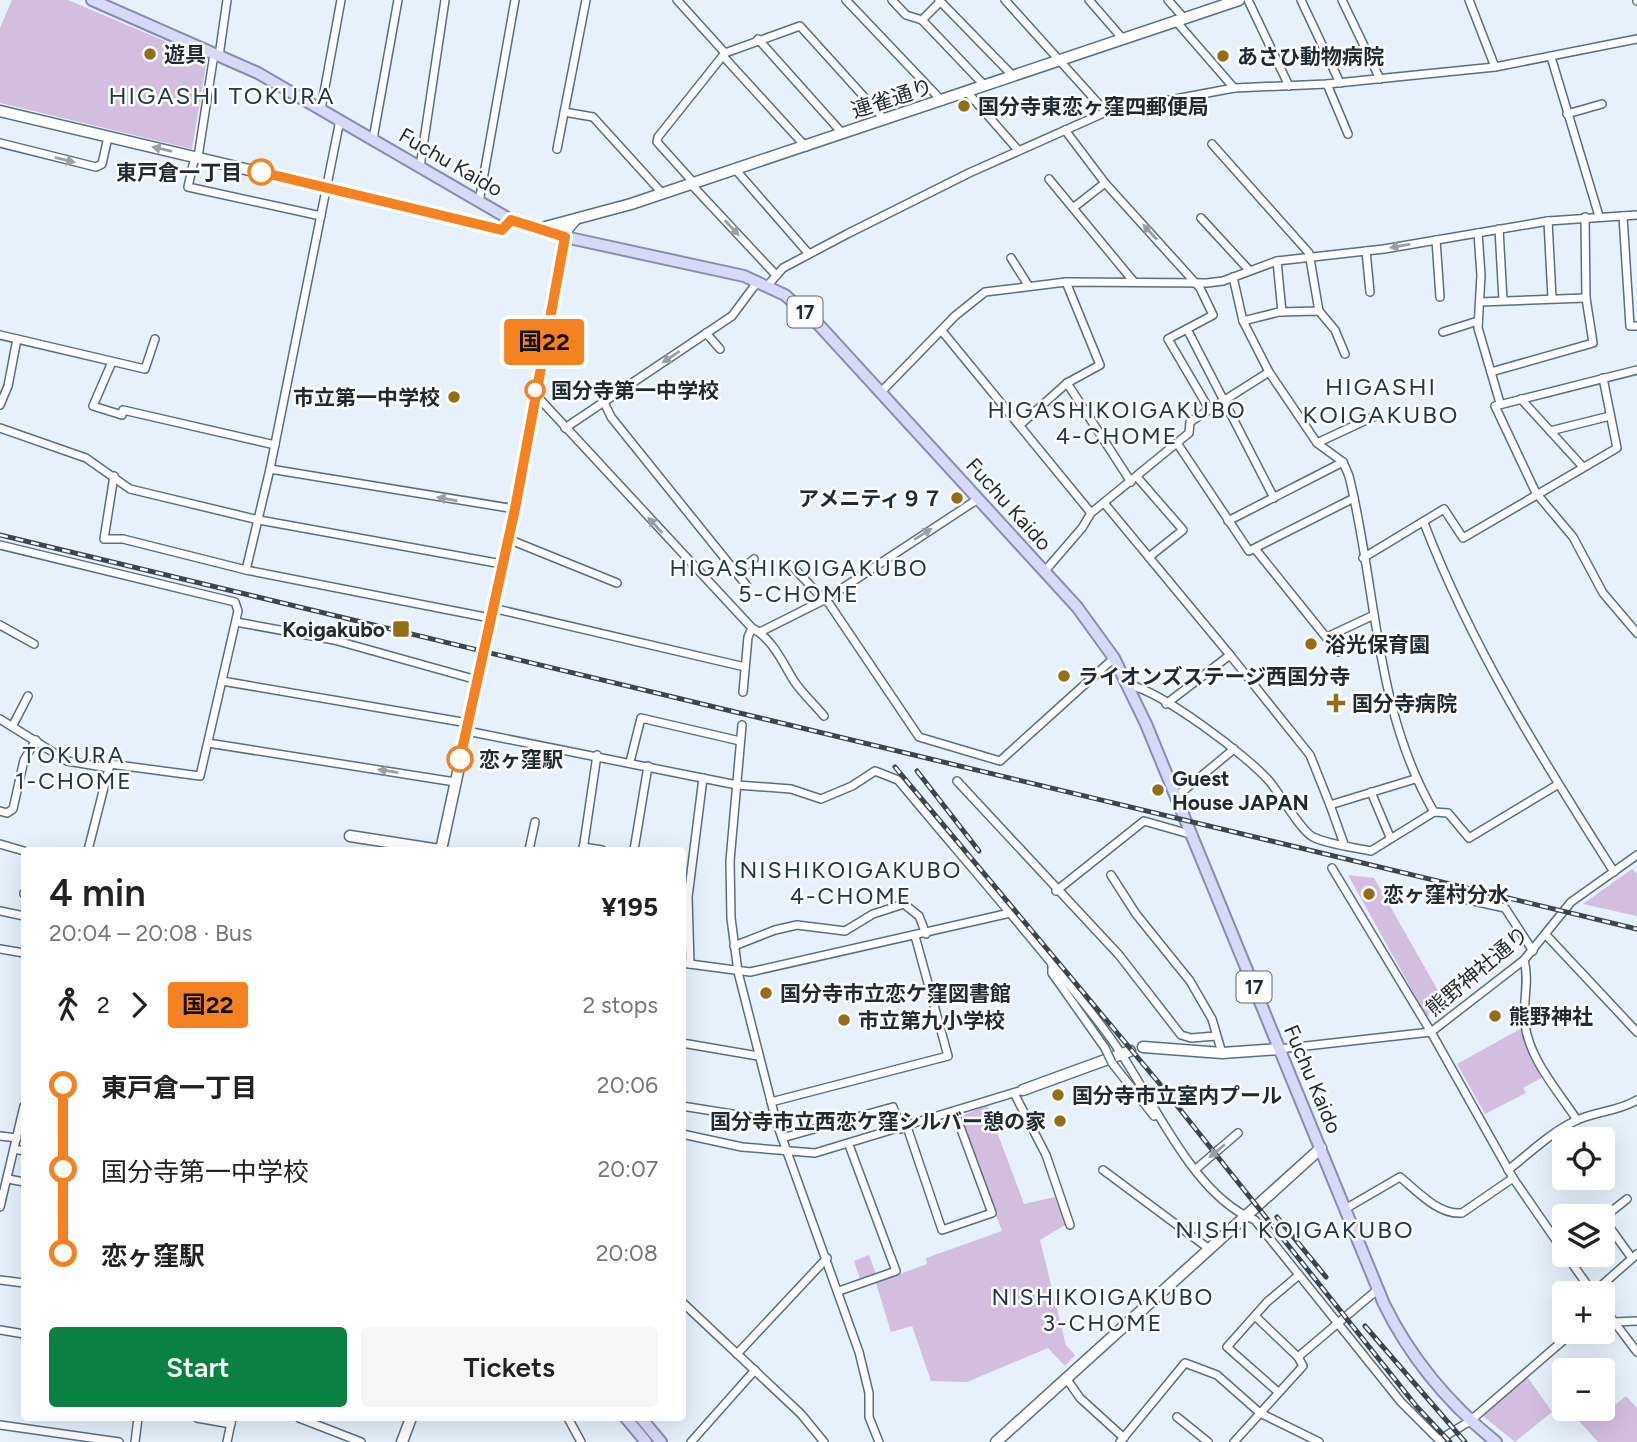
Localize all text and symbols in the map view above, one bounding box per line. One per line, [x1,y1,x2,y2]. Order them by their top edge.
place label: 遊具 [164,42,206,67]
place label: あさひ動物病院 [1237,44,1384,69]
marker: 遊具 [142,46,158,62]
marker: あさひ動物病院 [1215,48,1231,64]
street label: 連雀通り [848,73,936,123]
district label: HIGASHI TOKURA [109,81,335,110]
place label: 国分寺東恋ヶ窪四郵便局 [978,94,1209,119]
marker: 国分寺東恋ヶ窪四郵便局 [956,98,972,114]
street label: Fuchu Kaido [395,122,507,202]
one-way arrow [151,143,173,154]
one-way arrow [55,155,76,165]
marker: 東戸倉一丁目 [248,159,274,185]
place label: 東戸倉一丁目 [116,160,242,185]
one-way arrow [724,219,740,236]
one-way arrow [1142,223,1158,240]
one-way arrow [1388,241,1410,252]
road number: 17 [788,296,822,328]
line badge: 国22 [504,319,584,365]
text: 国22 [518,327,570,356]
one-way arrow [661,351,681,364]
district label: HIGASHI KOIGAKUBO [1303,372,1460,429]
place label: 国分寺第一中学校 [551,378,719,403]
marker: 国分寺第一中学校 [525,380,545,400]
place label: 市立第一中学校 [293,385,440,410]
marker: 市立第一中学校 [446,389,462,405]
district label: HIGASHIKOIGAKUBO 4-CHOME [987,396,1247,450]
street label: Fuchu Kaido [961,453,1057,555]
place label: アメニティ９７ [798,486,943,511]
marker: アメニティ９７ [949,490,965,506]
one-way arrow [436,493,458,504]
one-way arrow [648,517,664,534]
one-way arrow [914,528,933,541]
district label: HIGASHIKOIGAKUBO 5-CHOME [669,554,929,608]
place label: Koigakubo [282,617,385,642]
marker: Koigakubo [391,619,411,639]
place label: 浴光保育園 [1325,632,1430,657]
marker: 浴光保育園 [1303,636,1319,652]
place label: ライオンズステージ西国分寺 [1078,664,1350,689]
marker: ライオンズステージ西国分寺 [1056,668,1072,684]
place label: 国分寺病院 [1352,691,1457,716]
marker: 国分寺病院 [1326,693,1346,713]
district label: TOKURA 1-CHOME [15,741,133,795]
marker: 恋ヶ窪駅 [447,746,473,772]
place label: 恋ヶ窪駅 [479,747,563,772]
one-way arrow [377,765,399,776]
place label: Guest House JAPAN [1172,766,1309,815]
marker: Guest House JAPAN [1150,782,1166,798]
district label: NISHIKOIGAKUBO 4-CHOME [740,856,962,910]
text: 4 min [49,870,146,916]
place label: 恋ヶ窪村分水 [1383,882,1509,907]
marker: 恋ヶ窪村分水 [1361,886,1377,902]
text: ¥195 [601,891,658,923]
text: 20:04 – 20:08 · Bus [49,919,253,947]
street label: 熊野神社通り [1421,921,1533,1021]
road number: 17 [1236,972,1272,1002]
place label: 国分寺市立恋ケ窪図書館 [780,981,1011,1006]
marker: 国分寺市立恋ケ窪図書館 [758,985,774,1001]
icon: walk [49,986,87,1024]
icon: forward [120,986,158,1024]
text: 国22 [182,990,234,1019]
text: 2 [97,991,110,1019]
text: 2 stops [582,991,658,1019]
place label: 熊野神社 [1509,1004,1593,1029]
place label: 市立第九小学校 [858,1008,1005,1033]
marker: 熊野神社 [1487,1008,1503,1024]
marker: 市立第九小学校 [836,1012,852,1028]
street label: Fuchu Kaido [1279,1021,1347,1137]
text: 20:06 [597,1071,658,1099]
text: 東戸倉一丁目 [101,1072,257,1104]
place label: 国分寺市立室内プール [1072,1083,1282,1108]
marker: 国分寺市立室内プール [1050,1087,1066,1103]
place label: 国分寺市立西恋ケ窪シルバー憩の家 [710,1109,1046,1134]
marker: 国分寺市立西恋ケ窪シルバー憩の家 [1052,1113,1068,1129]
map controls [1552,1127,1615,1421]
button: locate [1552,1127,1615,1190]
one-way arrow [1208,1143,1225,1158]
text: 20:07 [597,1155,658,1183]
text: 国分寺第一中学校 [101,1156,309,1188]
button: layers [1552,1204,1615,1267]
district label: NISHI KOIGAKUBO [1175,1215,1415,1244]
text: 20:08 [596,1239,658,1267]
text: 恋ヶ窪駅 [101,1240,205,1272]
button: + [1552,1281,1615,1344]
district label: NISHIKOIGAKUBO 3-CHOME [992,1283,1214,1337]
button: Start [49,1327,347,1407]
button: Tickets [361,1327,658,1407]
button: − [1552,1358,1615,1421]

